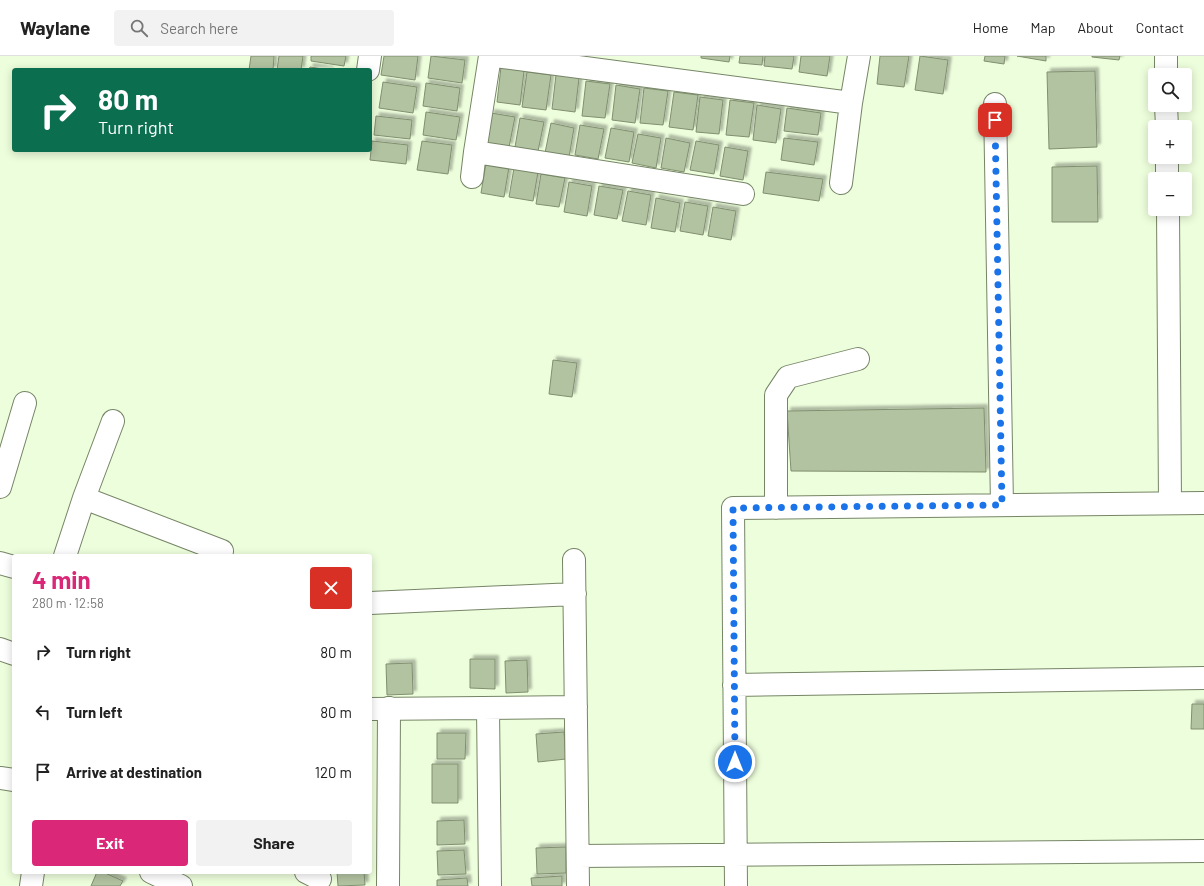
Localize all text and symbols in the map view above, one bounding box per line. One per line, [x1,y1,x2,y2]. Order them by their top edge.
search box [114,10,394,46]
text: Waylane [20,16,90,39]
icon: search [128,17,150,39]
text: Search here [160,19,238,37]
text: Home [973,19,1009,36]
text: Map [1031,19,1055,36]
text: About [1077,19,1114,36]
text: Contact [1136,19,1184,36]
map controls [1148,68,1192,216]
button: search [1148,68,1192,112]
text: 80 m [98,82,158,116]
icon: right [32,84,84,136]
pin [978,103,1012,137]
icon: arrive [984,109,1006,131]
text: Turn right [98,116,174,138]
button: + [1148,120,1192,164]
button: − [1148,172,1192,216]
text: 4 min [32,565,91,594]
button: close [310,567,352,609]
text: 280 m · 12:58 [32,595,104,611]
icon: right [32,641,54,663]
text: Turn right [66,643,131,661]
text: 80 m [320,643,352,661]
icon: left [32,701,54,723]
text: Turn left [66,703,122,721]
text: 80 m [320,703,352,721]
position arrow [714,741,756,783]
icon: arrive [32,761,54,783]
text: Arrive at destination [66,763,202,781]
text: 120 m [315,763,352,781]
button: Exit [32,820,188,866]
button: Share [196,820,352,866]

